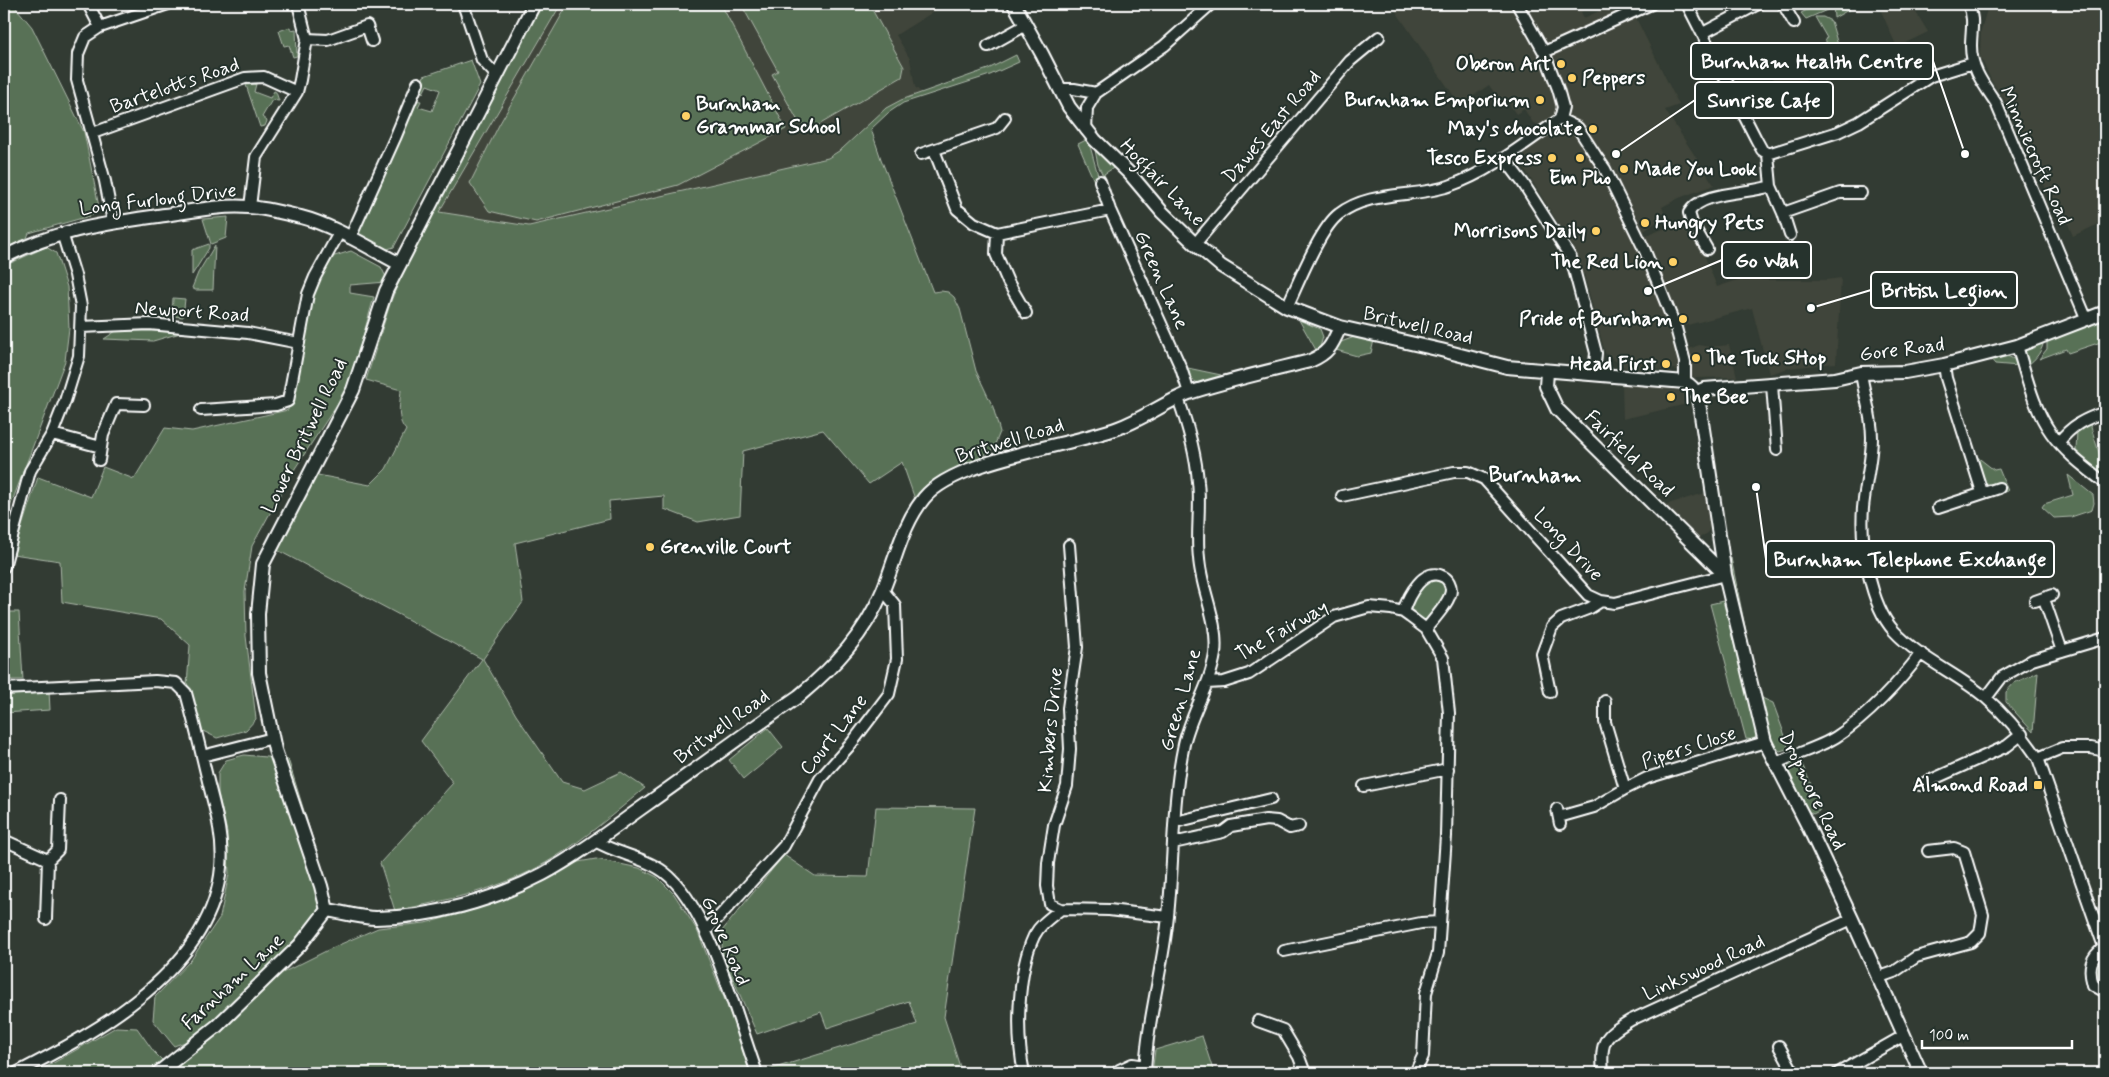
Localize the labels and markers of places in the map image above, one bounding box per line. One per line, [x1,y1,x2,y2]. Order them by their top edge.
callout: Burnham Health Centre [1691,43,1933,79]
place label: Oberon Art [1456,51,1552,78]
marker: Oberon Art [1555,58,1567,70]
place label: Peppers [1582,65,1645,92]
marker: Peppers [1566,72,1578,84]
callout: Sunrise Cafe [1695,82,1833,118]
place label: Burnham Emporium [1345,87,1530,114]
place label: Burnham Grammar School [696,91,841,141]
marker: Burnham Emporium [1534,94,1546,106]
marker: Burnham Grammar School [680,110,692,122]
place label: May's chocolate [1448,116,1583,143]
marker: May's chocolate [1587,123,1599,135]
place label: Tesco Express [1426,145,1542,172]
marker: Tesco Express [1546,152,1558,164]
marker: Em Pho [1574,152,1586,164]
place label: Made You Look [1634,156,1758,183]
marker: Made You Look [1618,163,1630,175]
place label: Em Pho [1549,165,1611,192]
place label: Hungry Pets [1655,210,1764,239]
marker: Hungry Pets [1639,217,1651,229]
place label: Morrisons Daily [1454,218,1586,245]
marker: Morrisons Daily [1590,225,1602,237]
callout: Go Wah [1722,242,1811,278]
place label: The Red Lion [1551,249,1663,276]
marker: The Red Lion [1667,256,1679,268]
callout: British Legion [1871,272,2017,308]
place label: Pride of Burnham [1519,306,1673,333]
marker: Pride of Burnham [1677,313,1689,325]
place label: The Tuck SHop [1706,345,1826,372]
place label: Head First [1570,351,1656,378]
marker: The Tuck SHop [1690,352,1702,364]
marker: Head First [1660,358,1672,370]
place label: The Bee [1681,384,1749,411]
marker: The Bee [1665,391,1677,403]
place label: Grenville Court [660,534,792,561]
marker: Grenville Court [644,541,656,553]
callout: Burnham Telephone Exchange [1766,541,2054,577]
place label: Almond Road [1913,772,2028,799]
marker: Almond Road [2032,779,2044,791]

